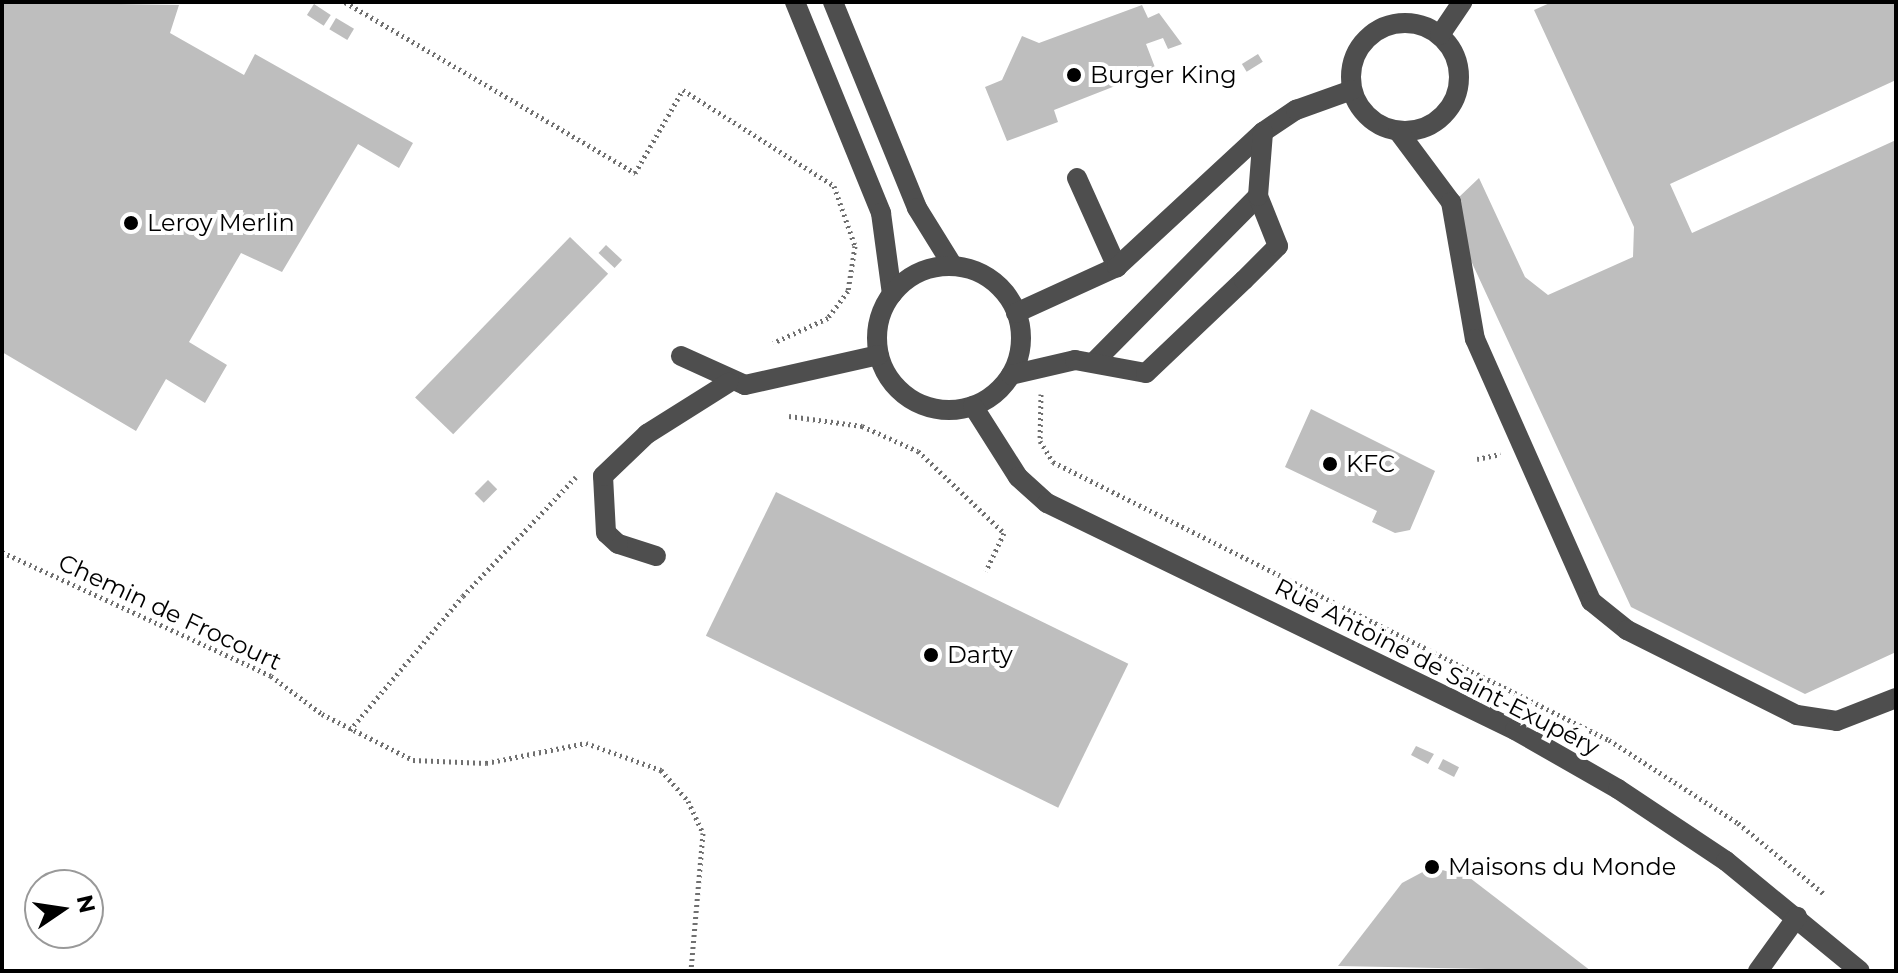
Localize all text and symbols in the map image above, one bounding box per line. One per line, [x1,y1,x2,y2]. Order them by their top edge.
place label: Burger King [1090,61,1237,89]
marker: Burger King [1065,66,1083,84]
place label: Leroy Merlin [147,209,295,237]
marker: Leroy Merlin [122,214,140,232]
place label: KFC [1346,450,1395,478]
marker: KFC [1321,455,1339,473]
street label: Chemin de Frocourt [54,548,286,676]
street label: Rue Antoine de Saint-Exupéry [1270,572,1604,762]
place label: Darty [947,641,1013,669]
marker: Darty [922,646,940,664]
place label: Maisons du Monde [1448,853,1676,881]
marker: Maisons du Monde [1423,858,1441,876]
north arrow [24,869,104,949]
text: N [71,892,101,916]

